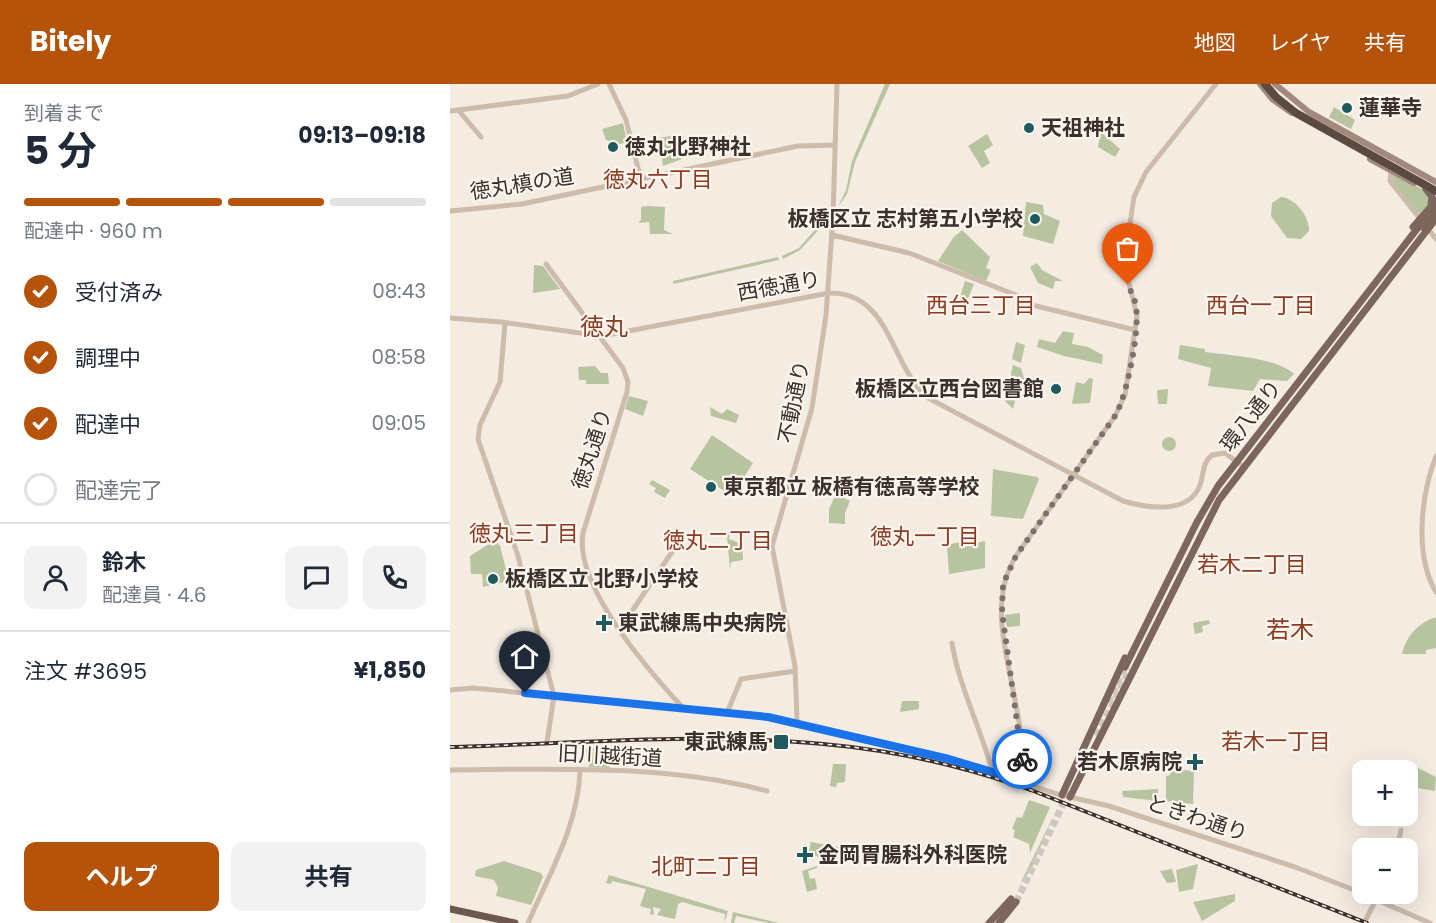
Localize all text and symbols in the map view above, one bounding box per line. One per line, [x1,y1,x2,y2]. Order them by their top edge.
text: Bitely [30,22,111,61]
text: 地図 [1194,28,1236,57]
text: レイヤ [1269,28,1331,57]
text: 共有 [1364,28,1406,57]
place label: 蓮華寺 [1359,93,1422,122]
text: 到着まで [24,99,104,127]
marker: 蓮華寺 [1340,101,1354,115]
place label: 天祖神社 [1041,113,1125,142]
text: 09:13–09:18 [298,120,426,151]
marker: 天祖神社 [1022,121,1036,135]
text: 5 分 [24,123,97,178]
place label: 徳丸北野神社 [625,132,751,161]
marker: 徳丸北野神社 [606,140,620,154]
street label: 徳丸槙の道 [468,161,576,206]
district label: 徳丸六丁目 [603,164,713,195]
place label: 板橋区立 志村第五小学校 [788,204,1023,233]
marker: 板橋区立 志村第五小学校 [1028,212,1042,226]
text: 配達中 · 960 m [24,217,163,245]
pin [1102,223,1153,285]
icon: bag [1111,232,1144,265]
street label: 西徳通り [735,264,823,307]
icon: check [24,275,57,308]
text: 受付済み [75,277,163,308]
text: 08:43 [372,277,426,305]
district label: 西台三丁目 [926,290,1036,321]
district label: 西台一丁目 [1206,290,1316,321]
district label: 徳丸 [580,310,628,343]
icon: check [24,341,57,374]
text: 調理中 [75,343,141,374]
text: 08:58 [371,343,426,371]
street label: 不動通り [771,358,816,446]
place label: 板橋区立西台図書館 [855,374,1044,403]
street label: 環八通り [1213,374,1288,458]
marker: 板橋区立西台図書館 [1049,382,1063,396]
street label: 徳丸通り [565,404,618,493]
icon: check [24,407,57,440]
text: 配達中 [75,409,141,440]
text: 09:05 [371,409,426,437]
place label: 東京都立 板橋有徳高等学校 [723,472,979,501]
text: 配達完了 [75,475,163,506]
marker: 東京都立 板橋有徳高等学校 [704,480,718,494]
district label: 徳丸三丁目 [469,518,579,549]
district label: 徳丸一丁目 [870,521,980,552]
district label: 徳丸二丁目 [663,525,773,556]
button: person [24,546,87,609]
button: chat [285,546,348,609]
button: phone [363,546,426,609]
text: 鈴木 [102,547,146,578]
district label: 若木二丁目 [1197,549,1307,580]
place label: 板橋区立 北野小学校 [505,564,698,593]
marker: 板橋区立 北野小学校 [486,572,500,586]
text: 配達員 · 4.6 [102,581,206,609]
place label: 東武練馬中央病院 [618,608,786,637]
district label: 若木 [1266,613,1314,646]
marker: 東武練馬中央病院 [595,614,613,632]
pin [499,631,550,693]
icon: home [508,640,541,673]
text: ¥1,850 [354,655,426,686]
text: 注文 #3695 [24,656,147,687]
district label: 若木一丁目 [1221,726,1331,757]
place label: 東武練馬 [684,727,768,756]
courier [992,729,1052,789]
marker: 東武練馬 [772,733,790,751]
street label: 旧川越街道 [557,738,663,773]
icon: bike [1006,743,1039,776]
place label: 若木原病院 [1077,747,1182,776]
marker: 若木原病院 [1186,753,1204,771]
map controls [1352,760,1418,904]
button: + [1352,760,1418,826]
street label: ときわ通り [1143,788,1252,848]
button: − [1352,838,1418,904]
place label: 金岡胃腸科外科医院 [818,840,1007,869]
button: ヘルプ [24,842,219,911]
button: 共有 [231,842,426,911]
marker: 金岡胃腸科外科医院 [796,846,814,864]
district label: 北町二丁目 [651,851,761,882]

